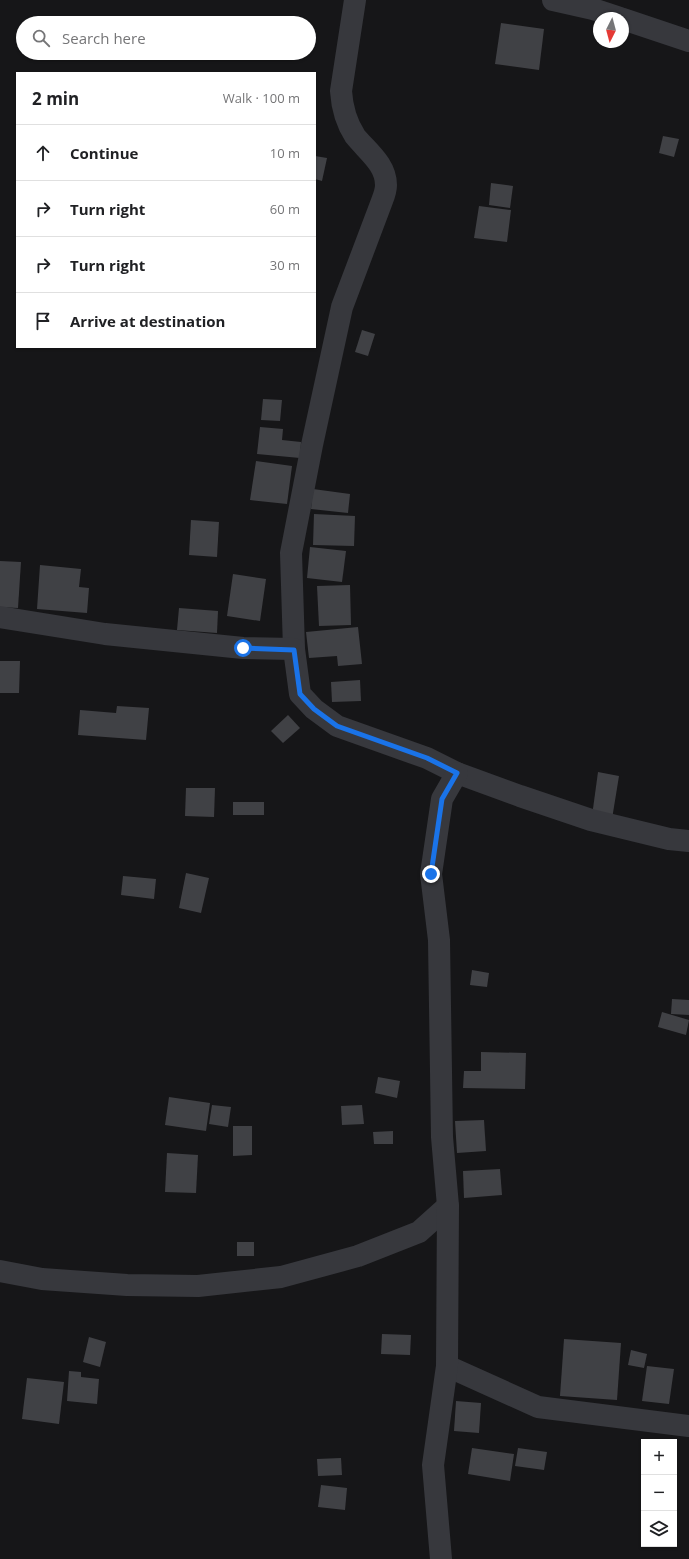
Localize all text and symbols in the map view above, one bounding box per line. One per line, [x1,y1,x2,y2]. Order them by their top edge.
north arrow [593,12,629,48]
search box [16,16,316,60]
icon: search [30,27,52,49]
text: Search here [62,28,146,48]
text: 2 min [32,87,79,110]
text: Walk · 100 m [223,89,300,107]
icon: ahead [32,142,54,164]
text: Continue [70,143,138,163]
text: 10 m [270,144,300,162]
icon: right [32,198,54,220]
text: Turn right [70,199,145,219]
text: 60 m [270,200,300,218]
icon: right [32,254,54,276]
text: Turn right [70,255,145,275]
text: 30 m [270,256,300,274]
icon: arrive [32,310,54,332]
text: Arrive at destination [70,311,225,331]
route start [234,639,252,657]
route end [422,865,440,883]
map controls [641,1439,677,1547]
button: + [641,1439,677,1475]
button: − [641,1475,677,1511]
button: layers [641,1511,677,1547]

